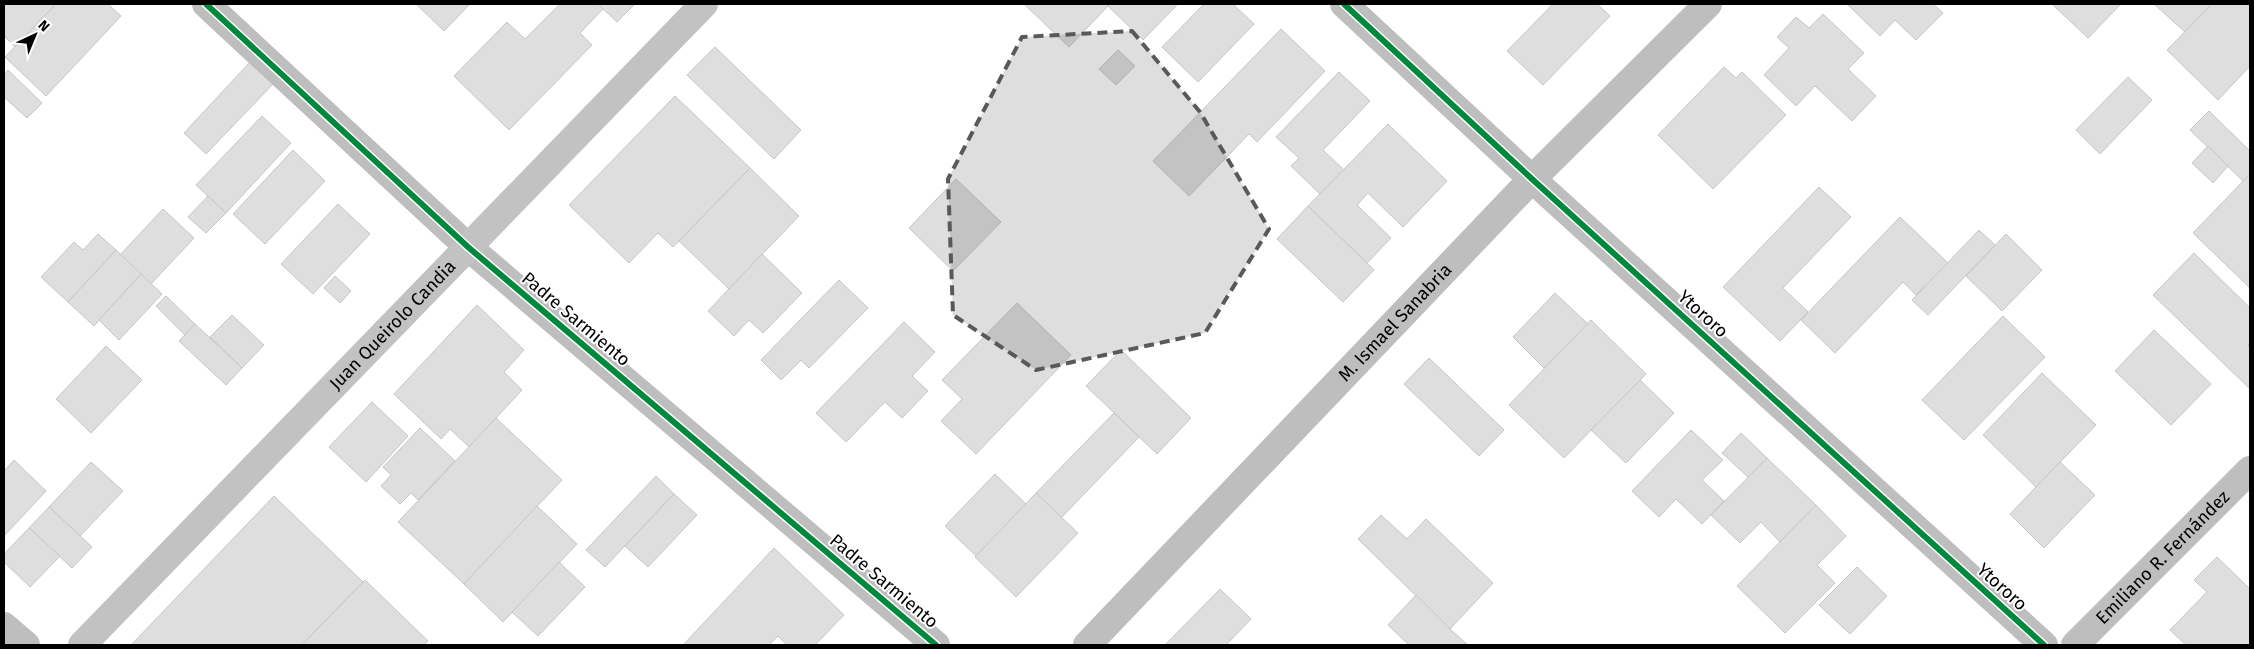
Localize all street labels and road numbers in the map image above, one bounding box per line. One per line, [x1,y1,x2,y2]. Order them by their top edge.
street label: Juan Queirolo Candia [325,255,460,394]
street label: M. Ismael Sanabria [1334,259,1456,386]
street label: Padre Sarmiento [517,267,635,371]
street label: Ytororo [1673,286,1733,342]
street label: Emiliano R. Fernández [2091,486,2234,629]
street label: Padre Sarmiento [825,529,943,633]
street label: Ytororo [1972,559,2032,615]

